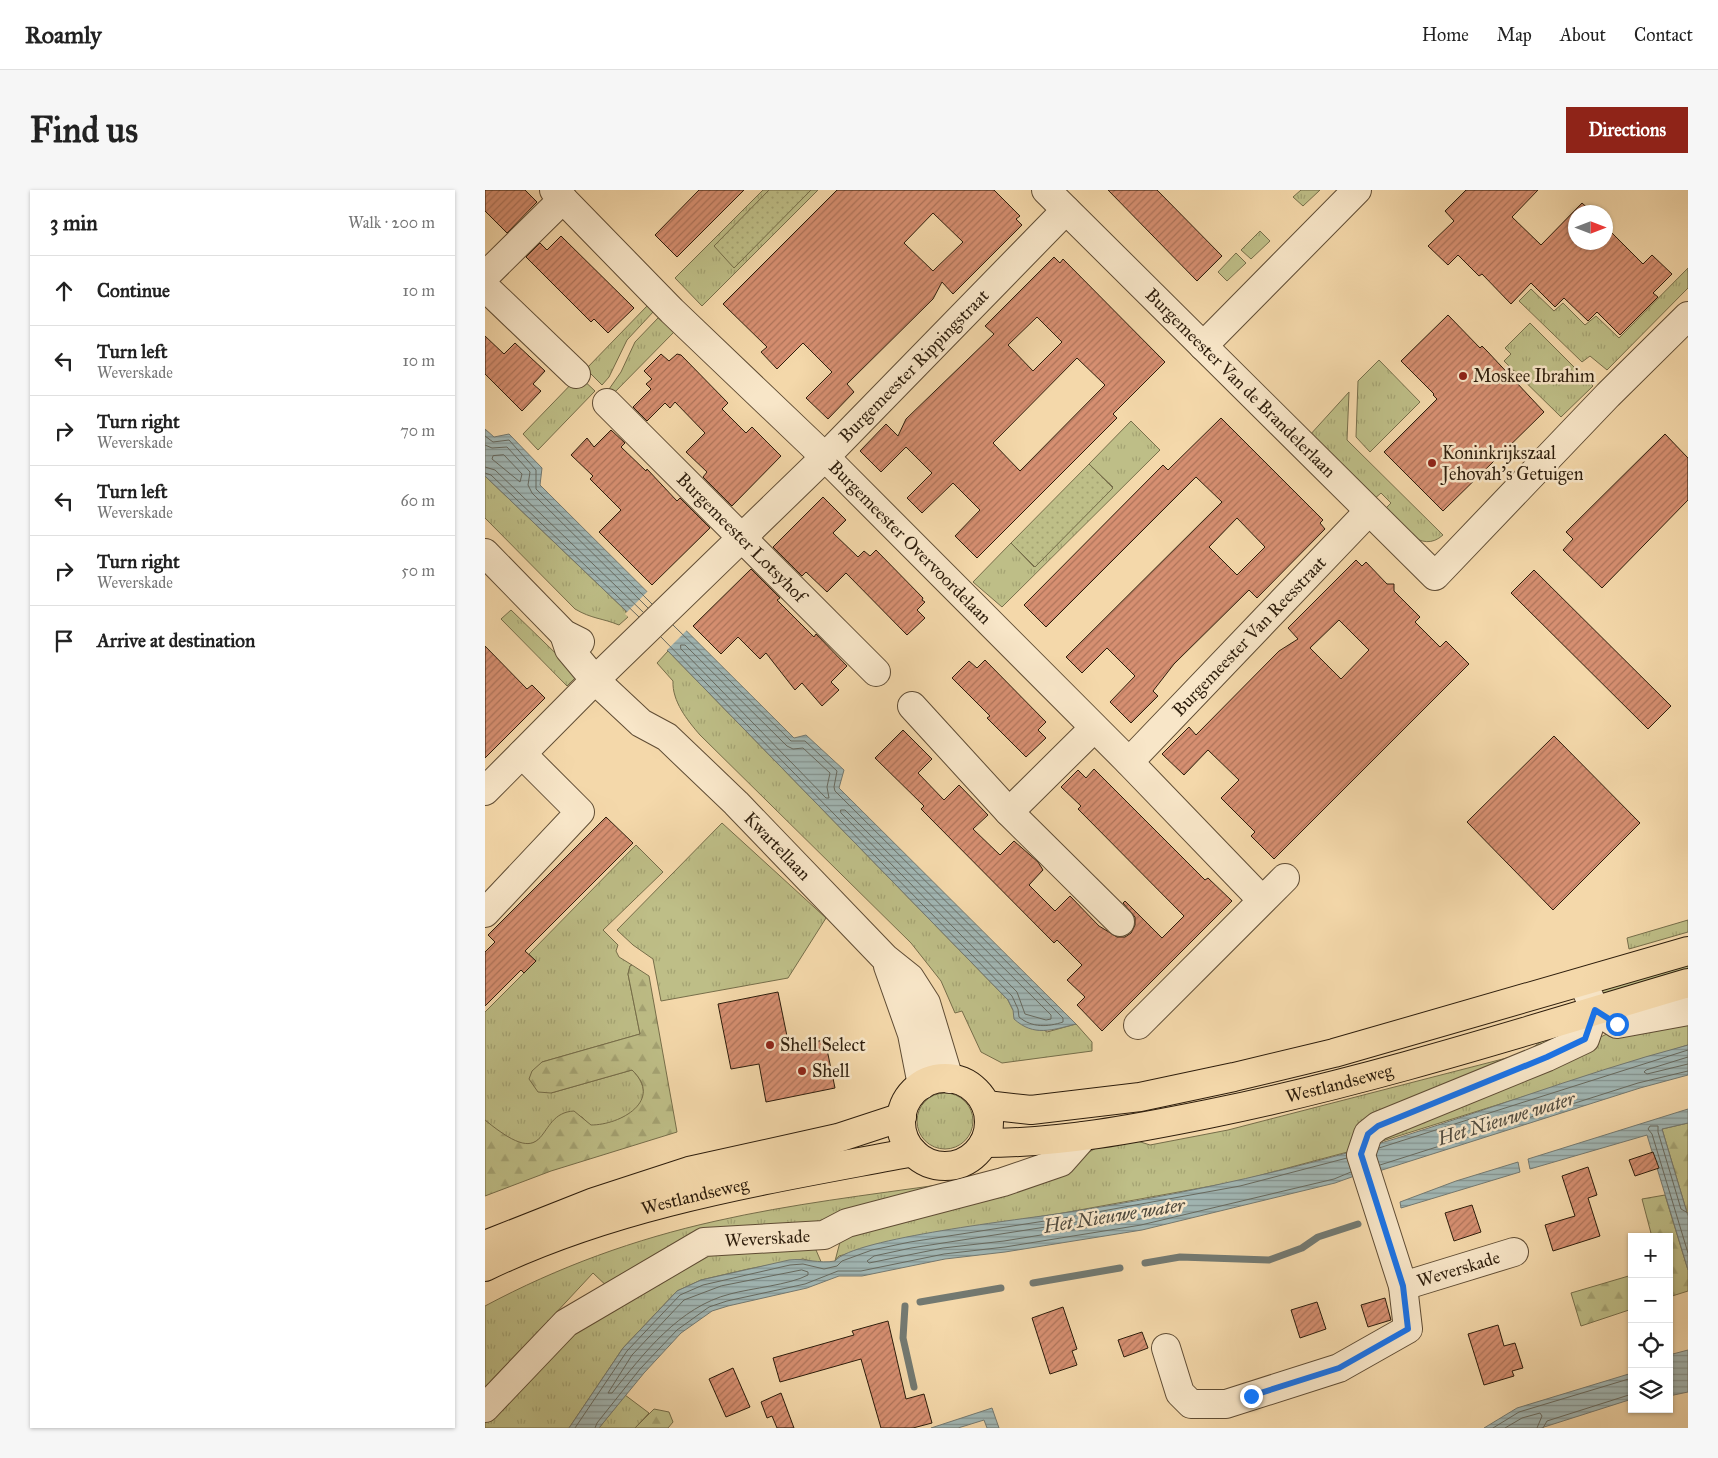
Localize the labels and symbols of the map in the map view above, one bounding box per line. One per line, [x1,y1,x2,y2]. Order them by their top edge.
north arrow [1568,205,1613,250]
street label: Burgemeester Rippingstraat [834,284,994,447]
street label: Burgemeester Van de Brandelerlaan [1141,284,1341,482]
place label: Moskee Ibrahim [1473,365,1595,387]
marker: Moskee Ibrahim [1457,370,1469,382]
place label: Koninkrijkszaal Jehovah's Getuigen [1440,442,1584,486]
street label: Burgemeester Overvoordelaan [824,456,996,629]
marker: Koninkrijkszaal Jehovah's Getuigen [1426,457,1438,469]
street label: Burgemeester Lotsyhof [672,468,813,609]
street label: Burgemeester Van Reesstraat [1168,551,1331,721]
street label: Kwartellaan [739,807,816,885]
route start [1606,1013,1629,1036]
place label: Shell Select [780,1034,866,1056]
marker: Shell Select [764,1039,776,1051]
street label: Westlandseweg [1283,1059,1396,1108]
place label: Shell [812,1060,850,1082]
marker: Shell [796,1065,808,1077]
water label: Het Nieuwe water [1433,1086,1579,1151]
street label: Westlandseweg [639,1173,751,1220]
water label: Het Nieuwe water [1041,1193,1188,1238]
street label: Weverskade [724,1225,811,1252]
street label: Weverskade [1414,1246,1503,1292]
route end [1240,1385,1263,1408]

